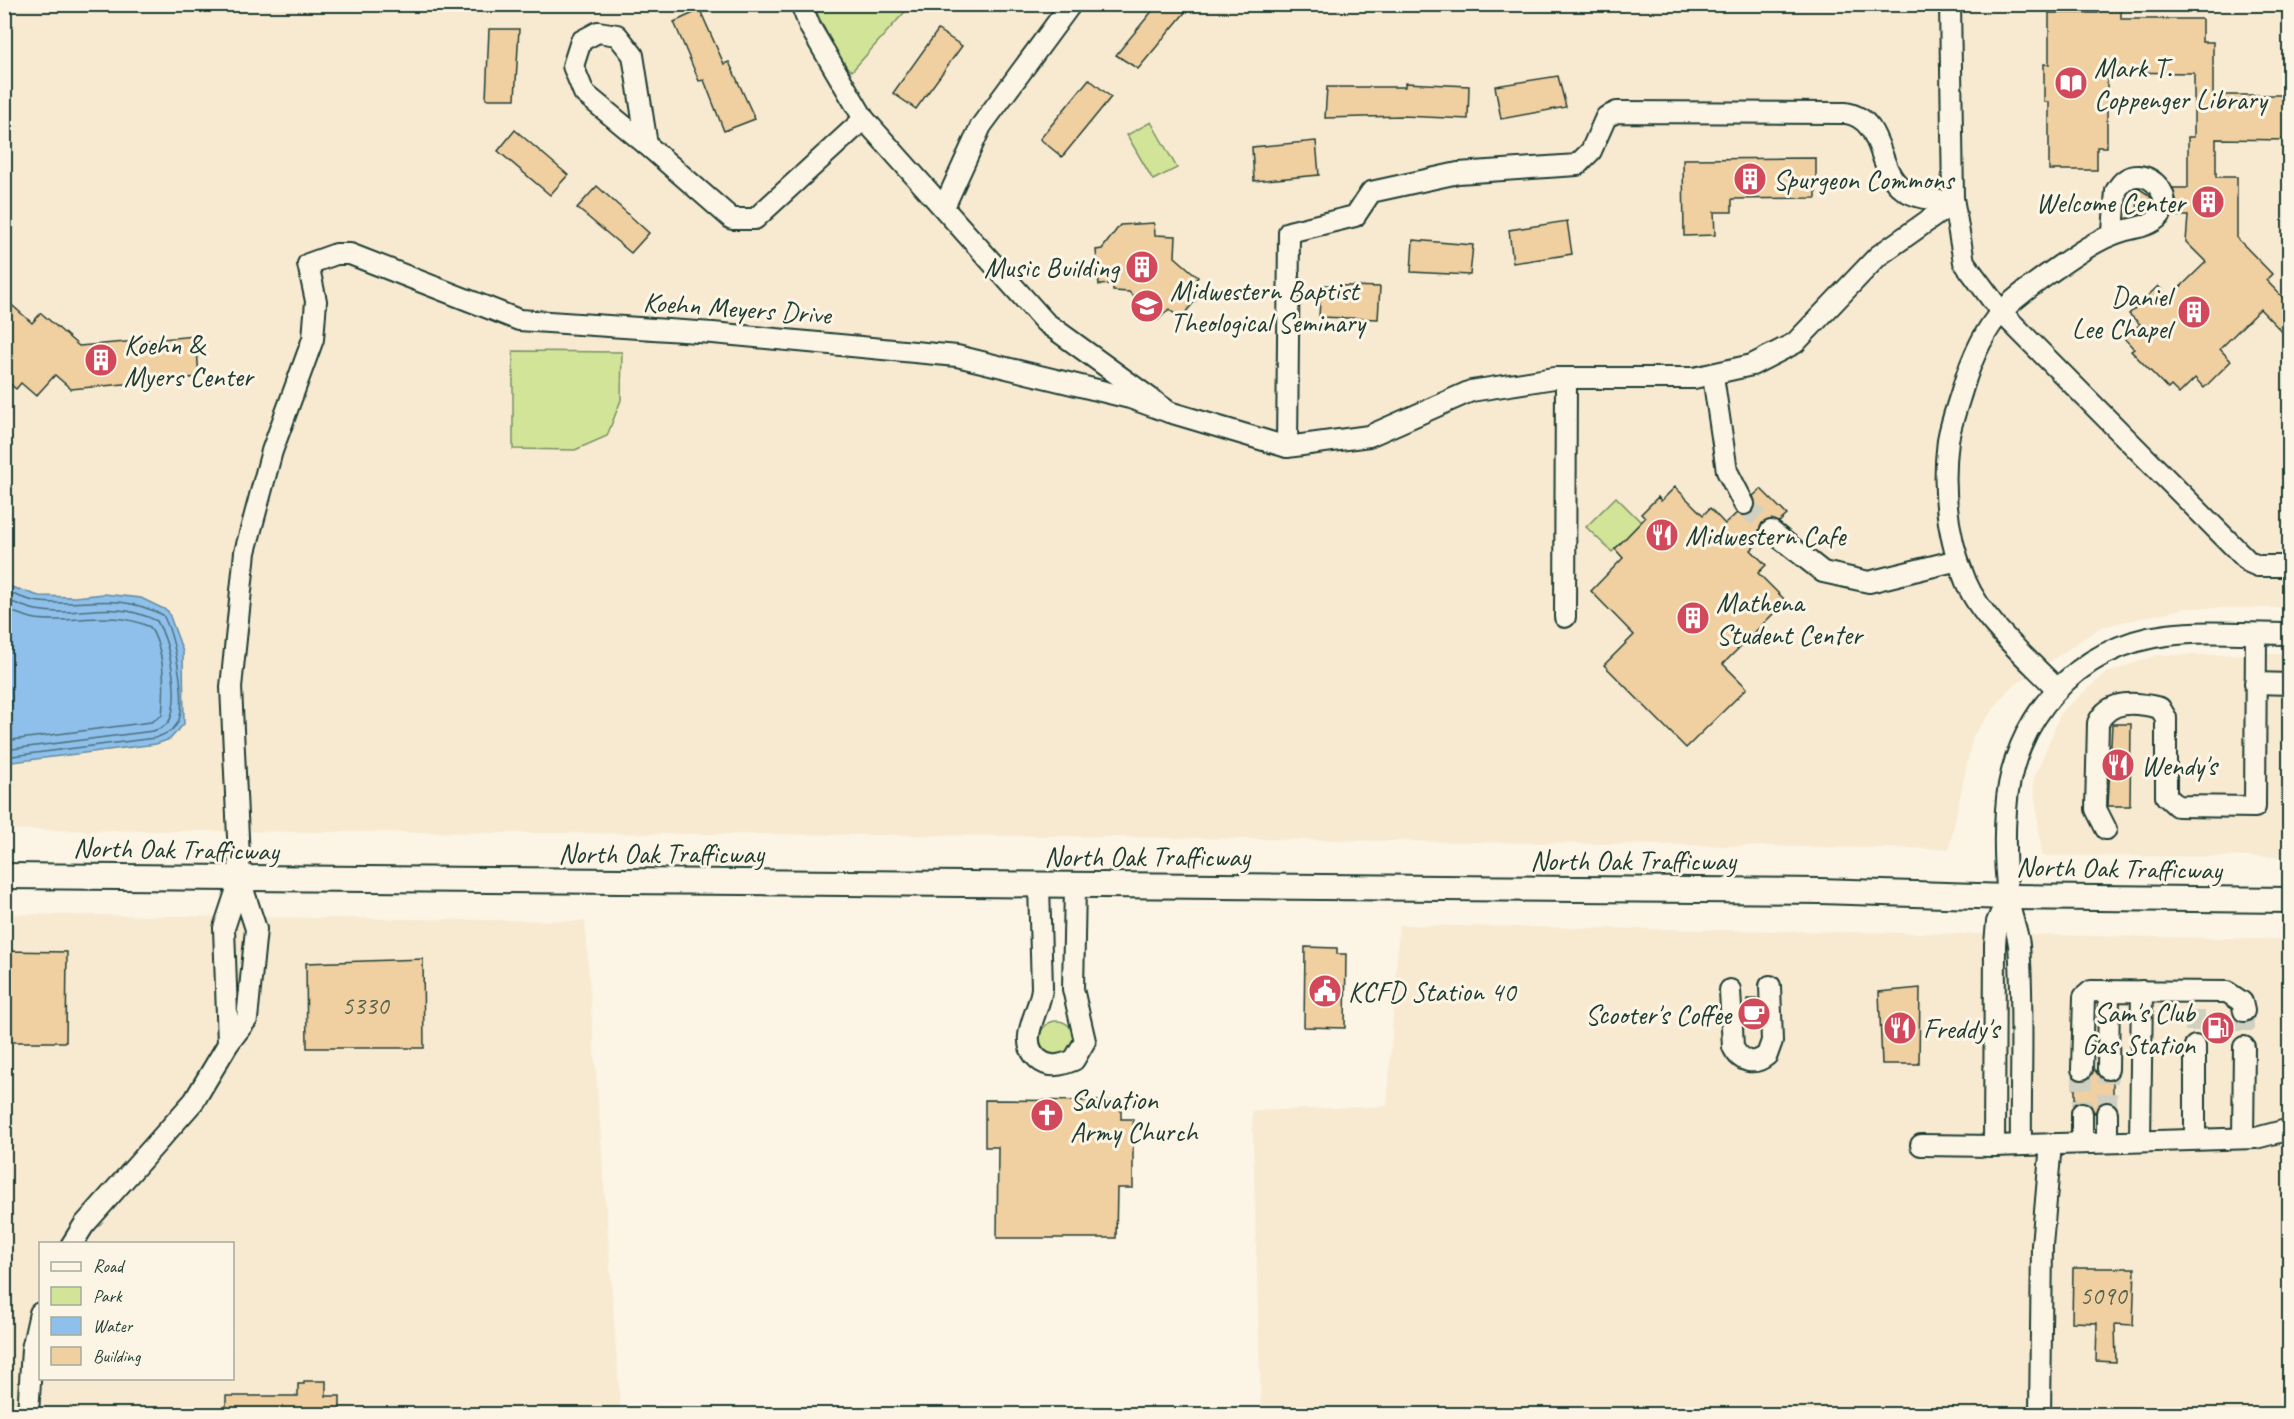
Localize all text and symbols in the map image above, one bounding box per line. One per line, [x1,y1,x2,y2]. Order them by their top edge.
place label: Mark T. Coppenger Library [2094,50,2269,117]
library icon: Mark T. Coppenger Library [2053,65,2089,101]
building icon: Spurgeon Commons [1732,161,1768,197]
place label: Spurgeon Commons [1773,162,1956,197]
building icon: Welcome Center [2190,184,2226,220]
place label: Welcome Center [2036,185,2187,220]
building icon: Music Building [1124,249,1160,285]
place label: Music Building [984,250,1121,285]
place label: Midwestern Baptist Theological Seminary [1170,273,1367,340]
place label: Daniel Lee Chapel [2072,279,2176,346]
street label: Koehn Meyers Drive [642,284,834,332]
school or university icon: Midwestern Baptist Theological Seminary [1129,288,1165,324]
building icon: Daniel Lee Chapel [2176,294,2212,330]
place label: Koehn & Myers Center [124,327,255,394]
building icon: Koehn & Myers Center [83,342,119,378]
restaurant icon: Midwestern Cafe [1644,517,1680,553]
place label: Midwestern Cafe [1685,518,1847,553]
place label: Mathena Student Center [1716,585,1865,652]
building icon: Mathena Student Center [1675,600,1711,636]
restaurant icon: Wendy's [2100,747,2136,783]
place label: Wendy's [2141,748,2219,783]
street label: North Oak Trafficway [73,830,282,868]
street label: North Oak Trafficway [558,836,766,871]
street label: North Oak Trafficway [1044,839,1252,874]
street label: North Oak Trafficway [1530,843,1738,878]
street label: North Oak Trafficway [2016,849,2225,887]
public building icon: KCFD Station 40 [1307,973,1343,1009]
place label: KCFD Station 40 [1348,974,1518,1009]
house number: 5330 [342,989,391,1022]
place label: Sam's Club Gas Station [2082,995,2197,1062]
cafe icon: Scooter's Coffee [1736,996,1772,1032]
place label: Scooter's Coffee [1585,997,1733,1032]
restaurant icon: Freddy's [1882,1010,1918,1046]
fuel station icon: Sam's Club Gas Station [2200,1010,2236,1046]
place label: Freddy's [1923,1011,2001,1046]
place label: Salvation Army Church [1070,1082,1199,1149]
church icon: Salvation Army Church [1029,1097,1065,1133]
legend [39,1242,234,1380]
text: Road [93,1255,126,1277]
house number: 5090 [2080,1279,2129,1312]
text: Park [93,1285,123,1307]
text: Water [93,1315,134,1337]
text: Building [93,1345,142,1367]

